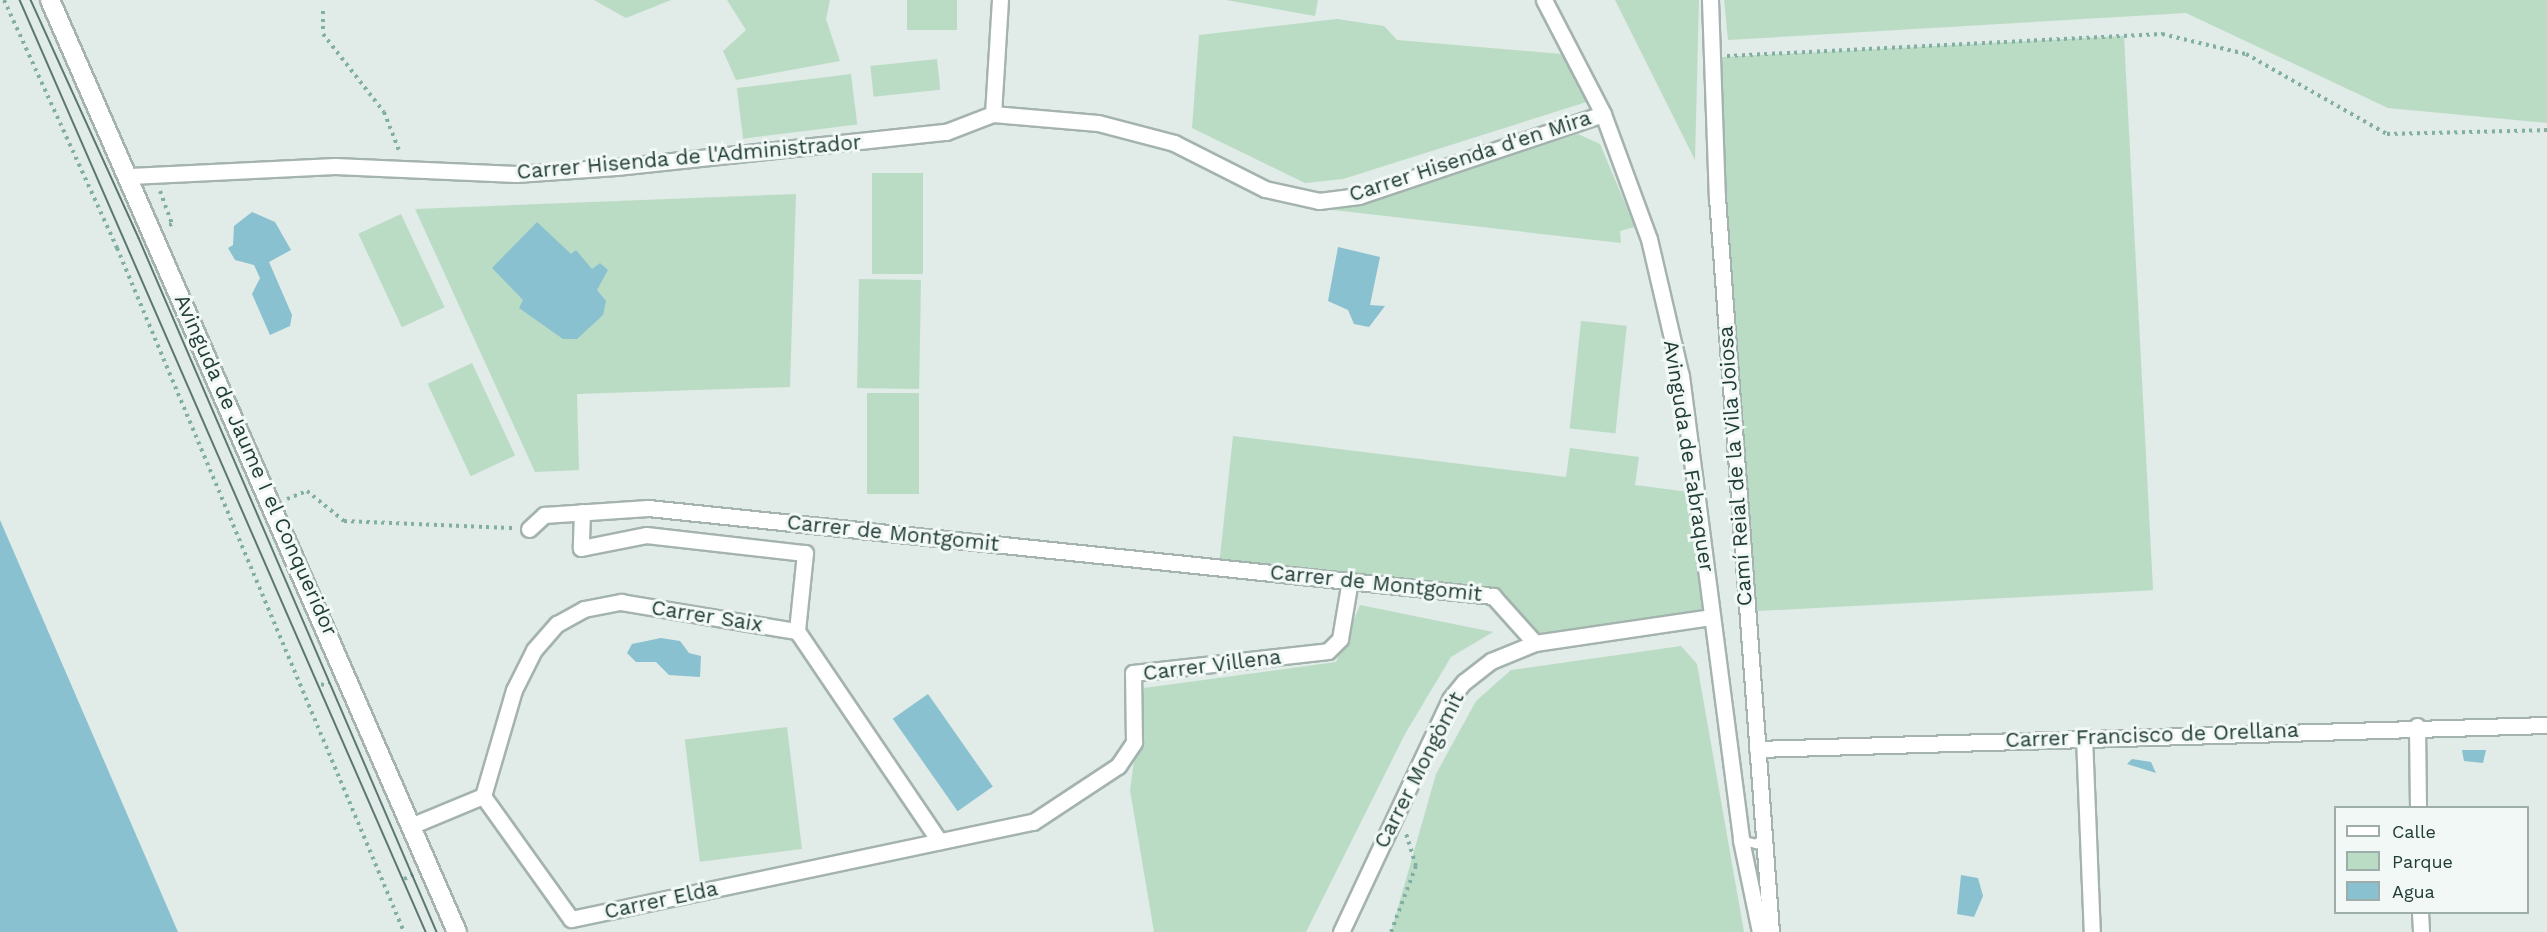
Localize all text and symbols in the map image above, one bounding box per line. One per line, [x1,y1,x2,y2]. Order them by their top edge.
street label: Carrer Hisenda d'en Mira [1345,105,1595,207]
street label: Carrer Hisenda de l'Administrador [515,129,863,185]
street label: Avinguda de Jaume I el Conqueridor [169,290,343,640]
street label: Camí Reial de la Vila Joiosa [1713,324,1757,608]
street label: Avinguda de Fabraquer [1658,338,1720,574]
street label: Carrer de Montgomit [785,509,1001,557]
street label: Carrer de Montgomit [1268,559,1484,607]
street label: Carrer Saix [649,595,765,637]
street label: Carrer Villena [1141,644,1283,686]
street label: Carrer Mongòmit [1369,687,1469,853]
street label: Carrer Francisco de Orellana [2005,717,2299,753]
legend [2334,806,2529,914]
text: Calle [2392,821,2436,842]
text: Parque [2392,851,2453,872]
street label: Carrer Elda [602,876,720,924]
text: Agua [2392,881,2435,902]

